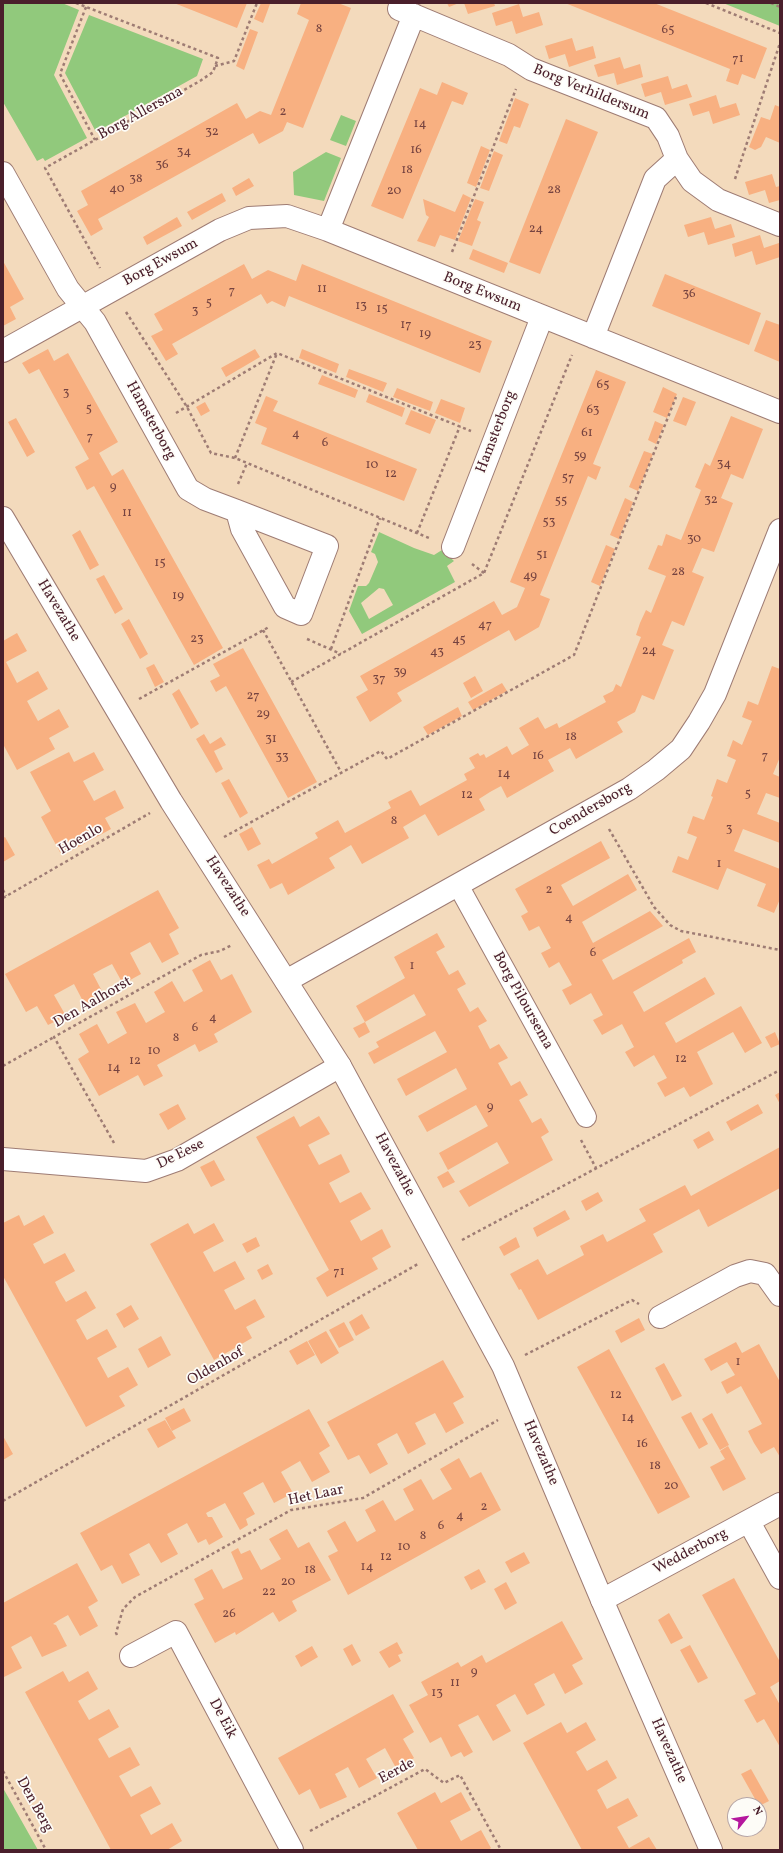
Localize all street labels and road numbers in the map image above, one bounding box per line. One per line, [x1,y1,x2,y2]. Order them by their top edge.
street label: Borg Verhildersum [530,61,652,125]
street label: Borg Allersma [95,83,187,145]
street label: Borg Ewsum [120,235,202,291]
street label: Borg Ewsum [440,269,524,317]
street label: Hamsterborg [121,379,179,463]
street label: Hamsterborg [473,388,521,476]
street label: Havezathe [32,577,84,645]
street label: Coendersborg [547,779,635,841]
street label: Hoenlo [56,820,106,860]
street label: Havezathe [201,853,253,921]
street label: Borg Piloursema [488,949,556,1053]
street label: Den Aalhorst [51,973,135,1033]
street label: Havezathe [370,1130,418,1200]
street label: De Eese [154,1136,208,1174]
street label: Oldenhof [185,1344,247,1390]
street label: Havezathe [518,1418,562,1488]
street label: Het Laar [287,1481,345,1511]
street label: Wedderborg [651,1525,731,1579]
street label: De Eik [204,1696,240,1742]
street label: Havezathe [646,1716,690,1786]
street label: Eerde [376,1755,418,1789]
street label: Den Berg [11,1774,57,1836]

